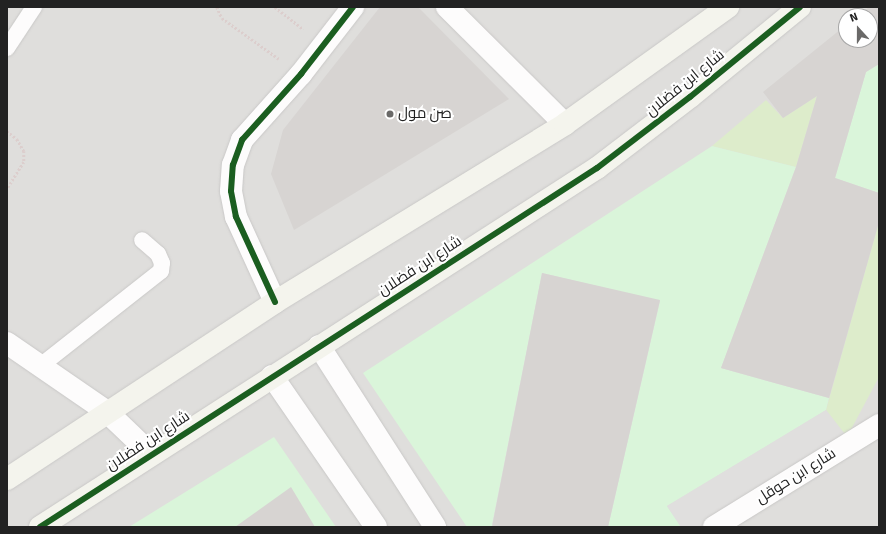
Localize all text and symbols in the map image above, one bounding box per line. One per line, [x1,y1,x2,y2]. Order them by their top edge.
north arrow [838,8,878,48]
text: N [848,10,860,25]
street label: شارع ابن فضلان [642,46,728,120]
place label: صن مول [398,105,452,123]
marker: صن مول [385,109,395,119]
street label: شارع ابن فضلان [375,232,465,300]
street label: شارع ابن فضلان [103,407,193,475]
street label: شارع ابن حوقل [753,444,839,508]

